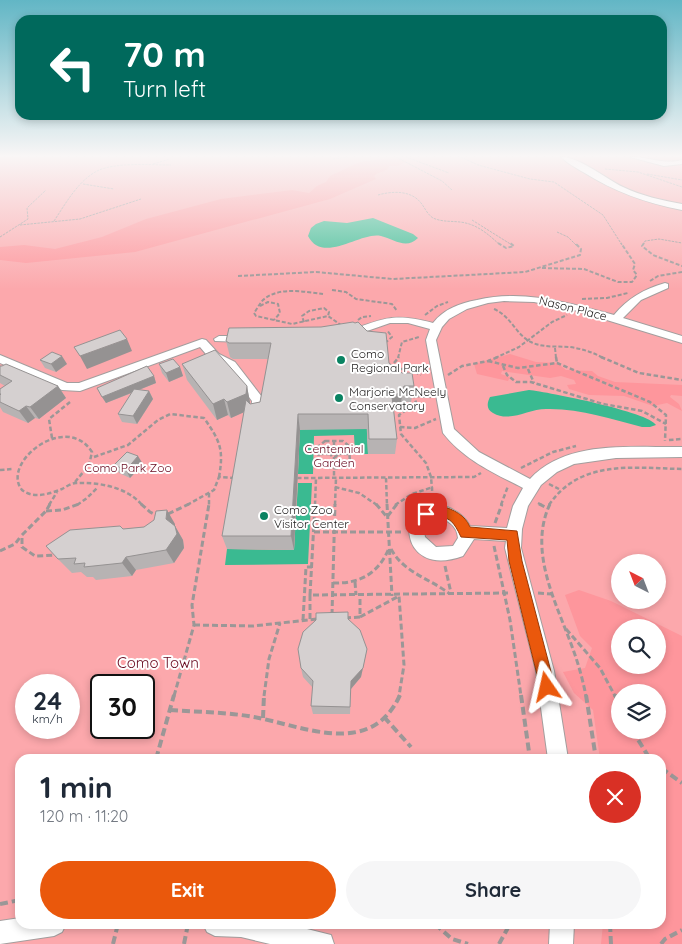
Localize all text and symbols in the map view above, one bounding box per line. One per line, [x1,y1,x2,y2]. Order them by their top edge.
text: 70 m [123,32,206,76]
icon: left [40,35,105,100]
text: Turn left [123,75,206,103]
street label: Nason Place [538,292,609,324]
place label: Como Regional Park [351,346,429,375]
marker: Como Regional Park [335,354,347,366]
place label: Marjorie McNeely Conservatory [349,384,446,413]
marker: Marjorie McNeely Conservatory [333,392,345,404]
park label: Centennial Garden [305,441,363,470]
park label: Como Park Zoo [84,460,172,475]
pin [405,493,447,535]
icon: arrive [412,500,440,528]
place label: Como Zoo Visitor Center [274,502,349,531]
marker: Como Zoo Visitor Center [258,510,270,522]
north arrow [611,554,666,609]
map controls [611,554,666,739]
button: search [611,619,666,674]
park label: Como Town [117,653,199,672]
position arrow [520,660,572,712]
speed limit sign: 30 [90,674,155,739]
button: layers [611,684,666,739]
text: 24 [33,685,62,716]
text: km/h [32,711,63,726]
text: 1 min [40,768,113,806]
button: close [589,771,641,823]
text: 120 m · 11:20 [40,806,128,826]
button: Exit [40,861,336,919]
button: Share [346,861,641,919]

